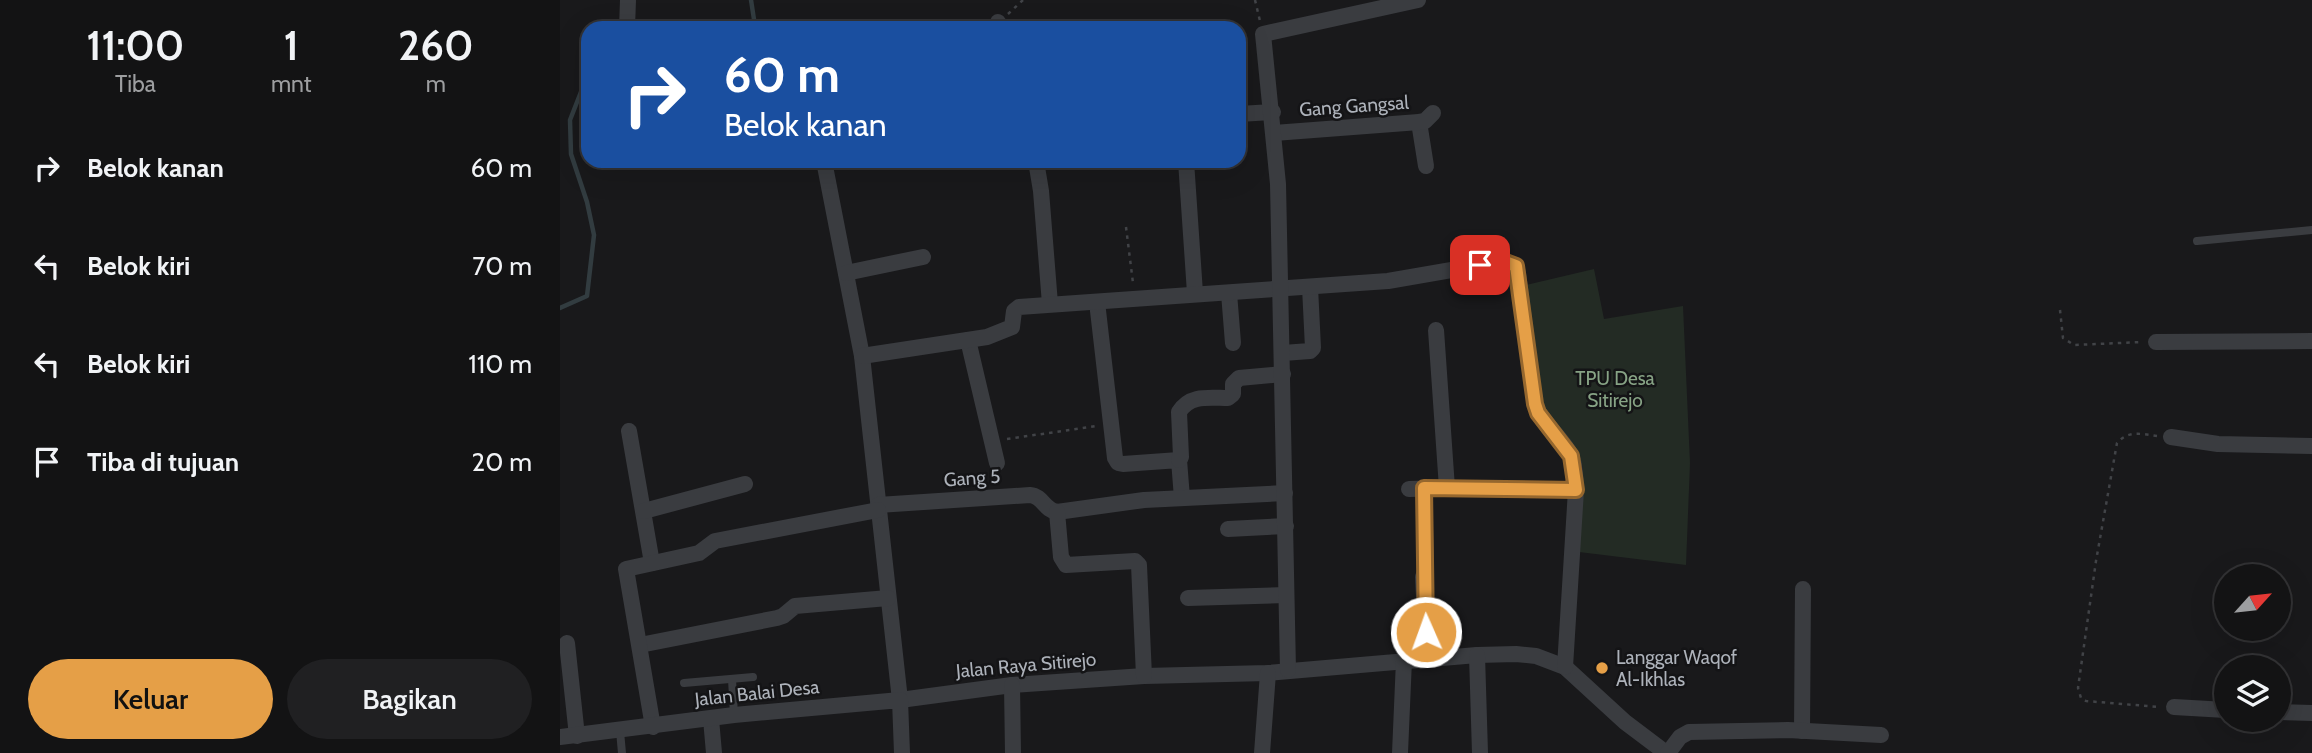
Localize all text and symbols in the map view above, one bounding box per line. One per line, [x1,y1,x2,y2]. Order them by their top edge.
text: 11:00 [87,19,184,71]
text: 1 [284,19,299,71]
text: 260 [398,19,473,71]
text: 60 m [724,45,840,104]
icon: right [609,49,700,140]
text: Tiba [115,70,156,98]
text: mnt [271,70,312,98]
text: m [426,70,446,98]
street label: Gang Gangsal [1298,91,1410,121]
text: Belok kanan [724,105,887,144]
icon: right [28,149,66,187]
text: Belok kanan [87,152,224,184]
text: 60 m [470,152,532,184]
pin [1450,235,1510,295]
icon: arrive [1461,246,1499,284]
icon: left [28,247,66,285]
text: Belok kiri [87,250,190,282]
text: 70 m [472,250,532,282]
icon: left [28,345,66,383]
text: Belok kiri [87,348,190,380]
text: 110 m [468,348,532,380]
park label: TPU Desa Sitirejo [1575,367,1655,412]
icon: arrive [28,443,66,481]
text: Tiba di tujuan [87,446,239,478]
text: 20 m [472,446,532,478]
street label: Gang 5 [943,465,1001,491]
north arrow [2214,564,2291,640]
map controls [2214,564,2291,732]
position arrow [1389,595,1463,669]
place label: Langgar Waqof Al-Ikhlas [1616,646,1738,691]
street label: Jalan Raya Sitirejo [954,647,1097,683]
button: layers [2214,655,2291,732]
button: Keluar [28,659,273,739]
button: Bagikan [287,659,532,739]
marker: Langgar Waqof Al-Ikhlas [1594,660,1610,676]
street label: Jalan Balai Desa [693,675,820,711]

